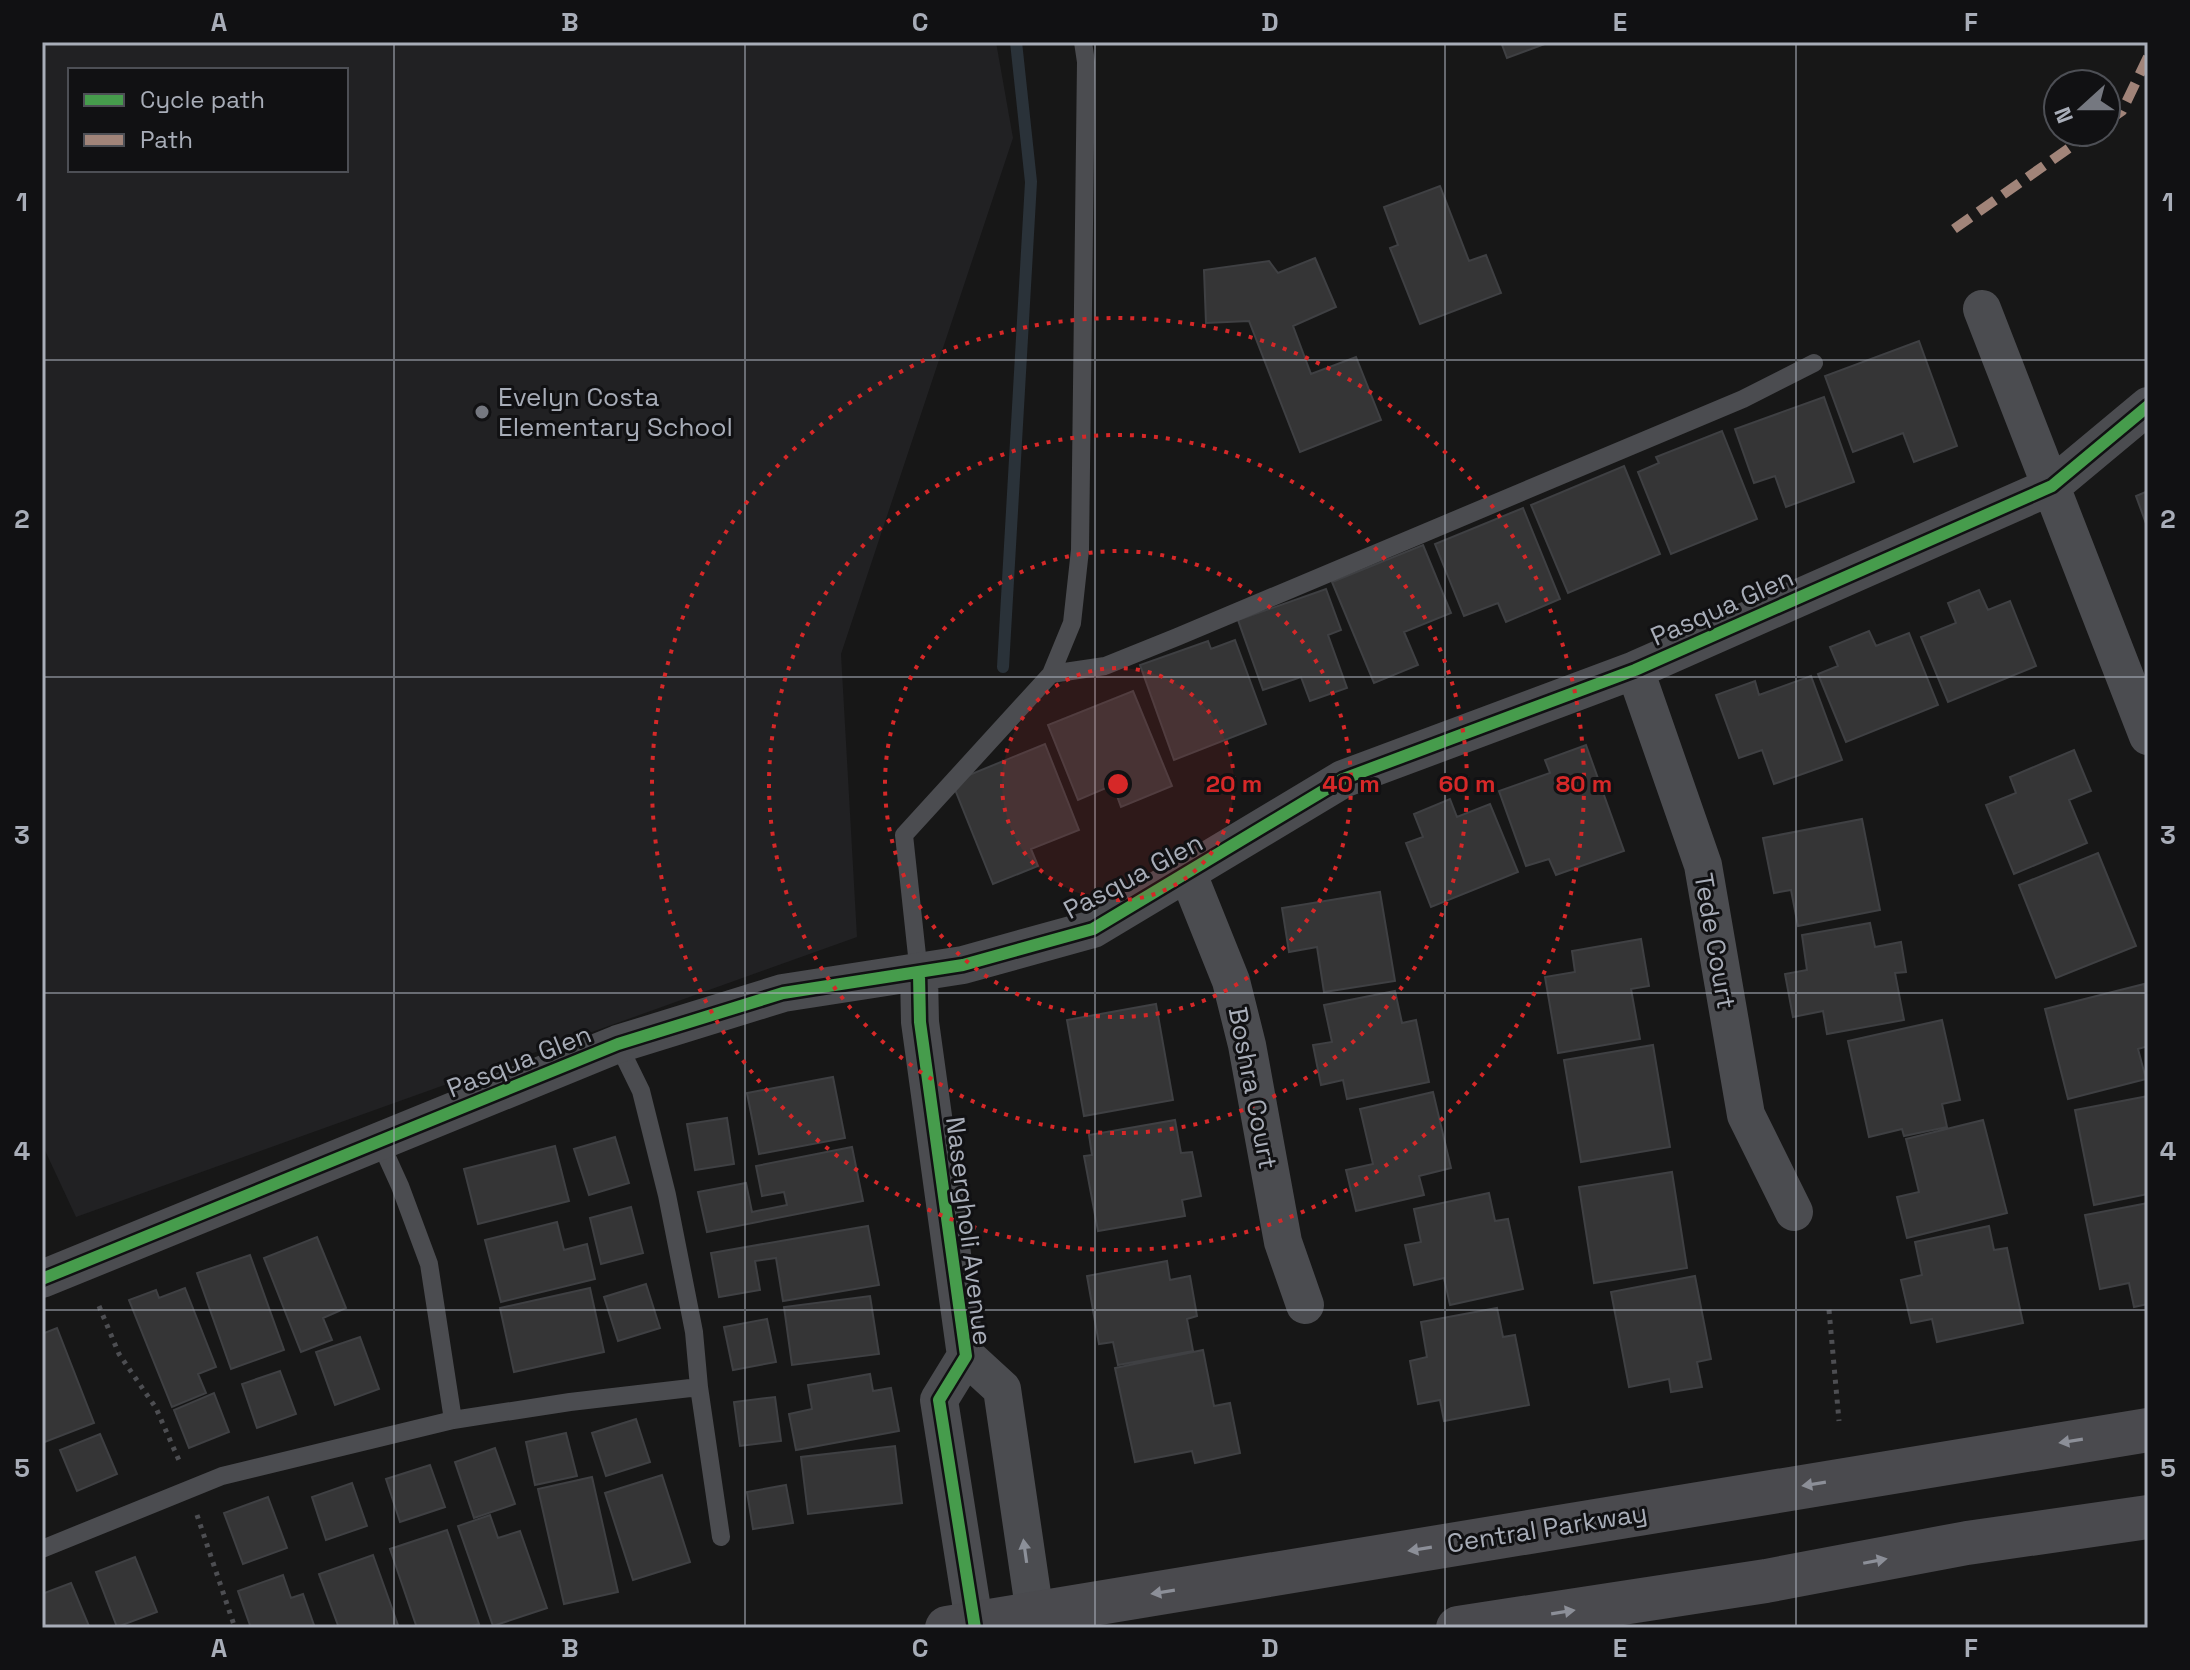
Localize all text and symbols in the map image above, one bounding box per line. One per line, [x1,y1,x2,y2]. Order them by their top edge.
text: A [211,5,228,39]
text: B [561,5,579,39]
text: C [912,5,928,39]
text: D [1261,5,1279,39]
text: E [1613,5,1627,39]
text: F [1964,5,1978,39]
legend [68,68,348,172]
north arrow [2042,68,2122,148]
text: Cycle path [140,84,265,115]
text: N [2048,103,2079,127]
text: Path [140,124,193,155]
text: 1 [16,185,28,219]
text: 1 [2162,185,2174,219]
place label: Evelyn Costa Elementary School [498,380,733,444]
marker: Evelyn Costa Elementary School [473,403,491,421]
text: 2 [14,502,30,536]
text: 2 [2160,502,2176,536]
street label: Pasqua Glen [1645,560,1799,654]
text: 20 m [1206,768,1262,799]
text: 40 m [1322,768,1380,799]
text: 60 m [1439,768,1495,799]
text: 80 m [1556,768,1612,799]
centre of rings [1104,770,1132,798]
text: 3 [14,818,30,852]
text: 3 [2160,818,2176,852]
street label: Pasqua Glen [1057,825,1209,927]
street label: Tede Court [1686,870,1744,1012]
street label: Boshra Court [1221,1004,1285,1172]
street label: Pasqua Glen [442,1017,596,1105]
street label: Nasergholi Avenue [938,1115,1000,1347]
text: 4 [14,1134,30,1168]
text: 4 [2160,1134,2176,1168]
one-way arrow [2058,1436,2083,1448]
text: 5 [14,1451,30,1485]
text: 5 [2160,1451,2176,1485]
one-way arrow [1802,1478,1827,1491]
street label: Central Parkway [1444,1495,1650,1561]
one-way arrow [1018,1538,1031,1563]
one-way arrow [1407,1544,1432,1556]
one-way arrow [1862,1554,1887,1566]
one-way arrow [1150,1586,1175,1599]
one-way arrow [1551,1605,1576,1618]
text: A [211,1631,228,1665]
text: B [561,1631,579,1665]
text: C [912,1631,928,1665]
text: D [1261,1631,1279,1665]
text: E [1613,1631,1627,1665]
text: F [1964,1631,1978,1665]

